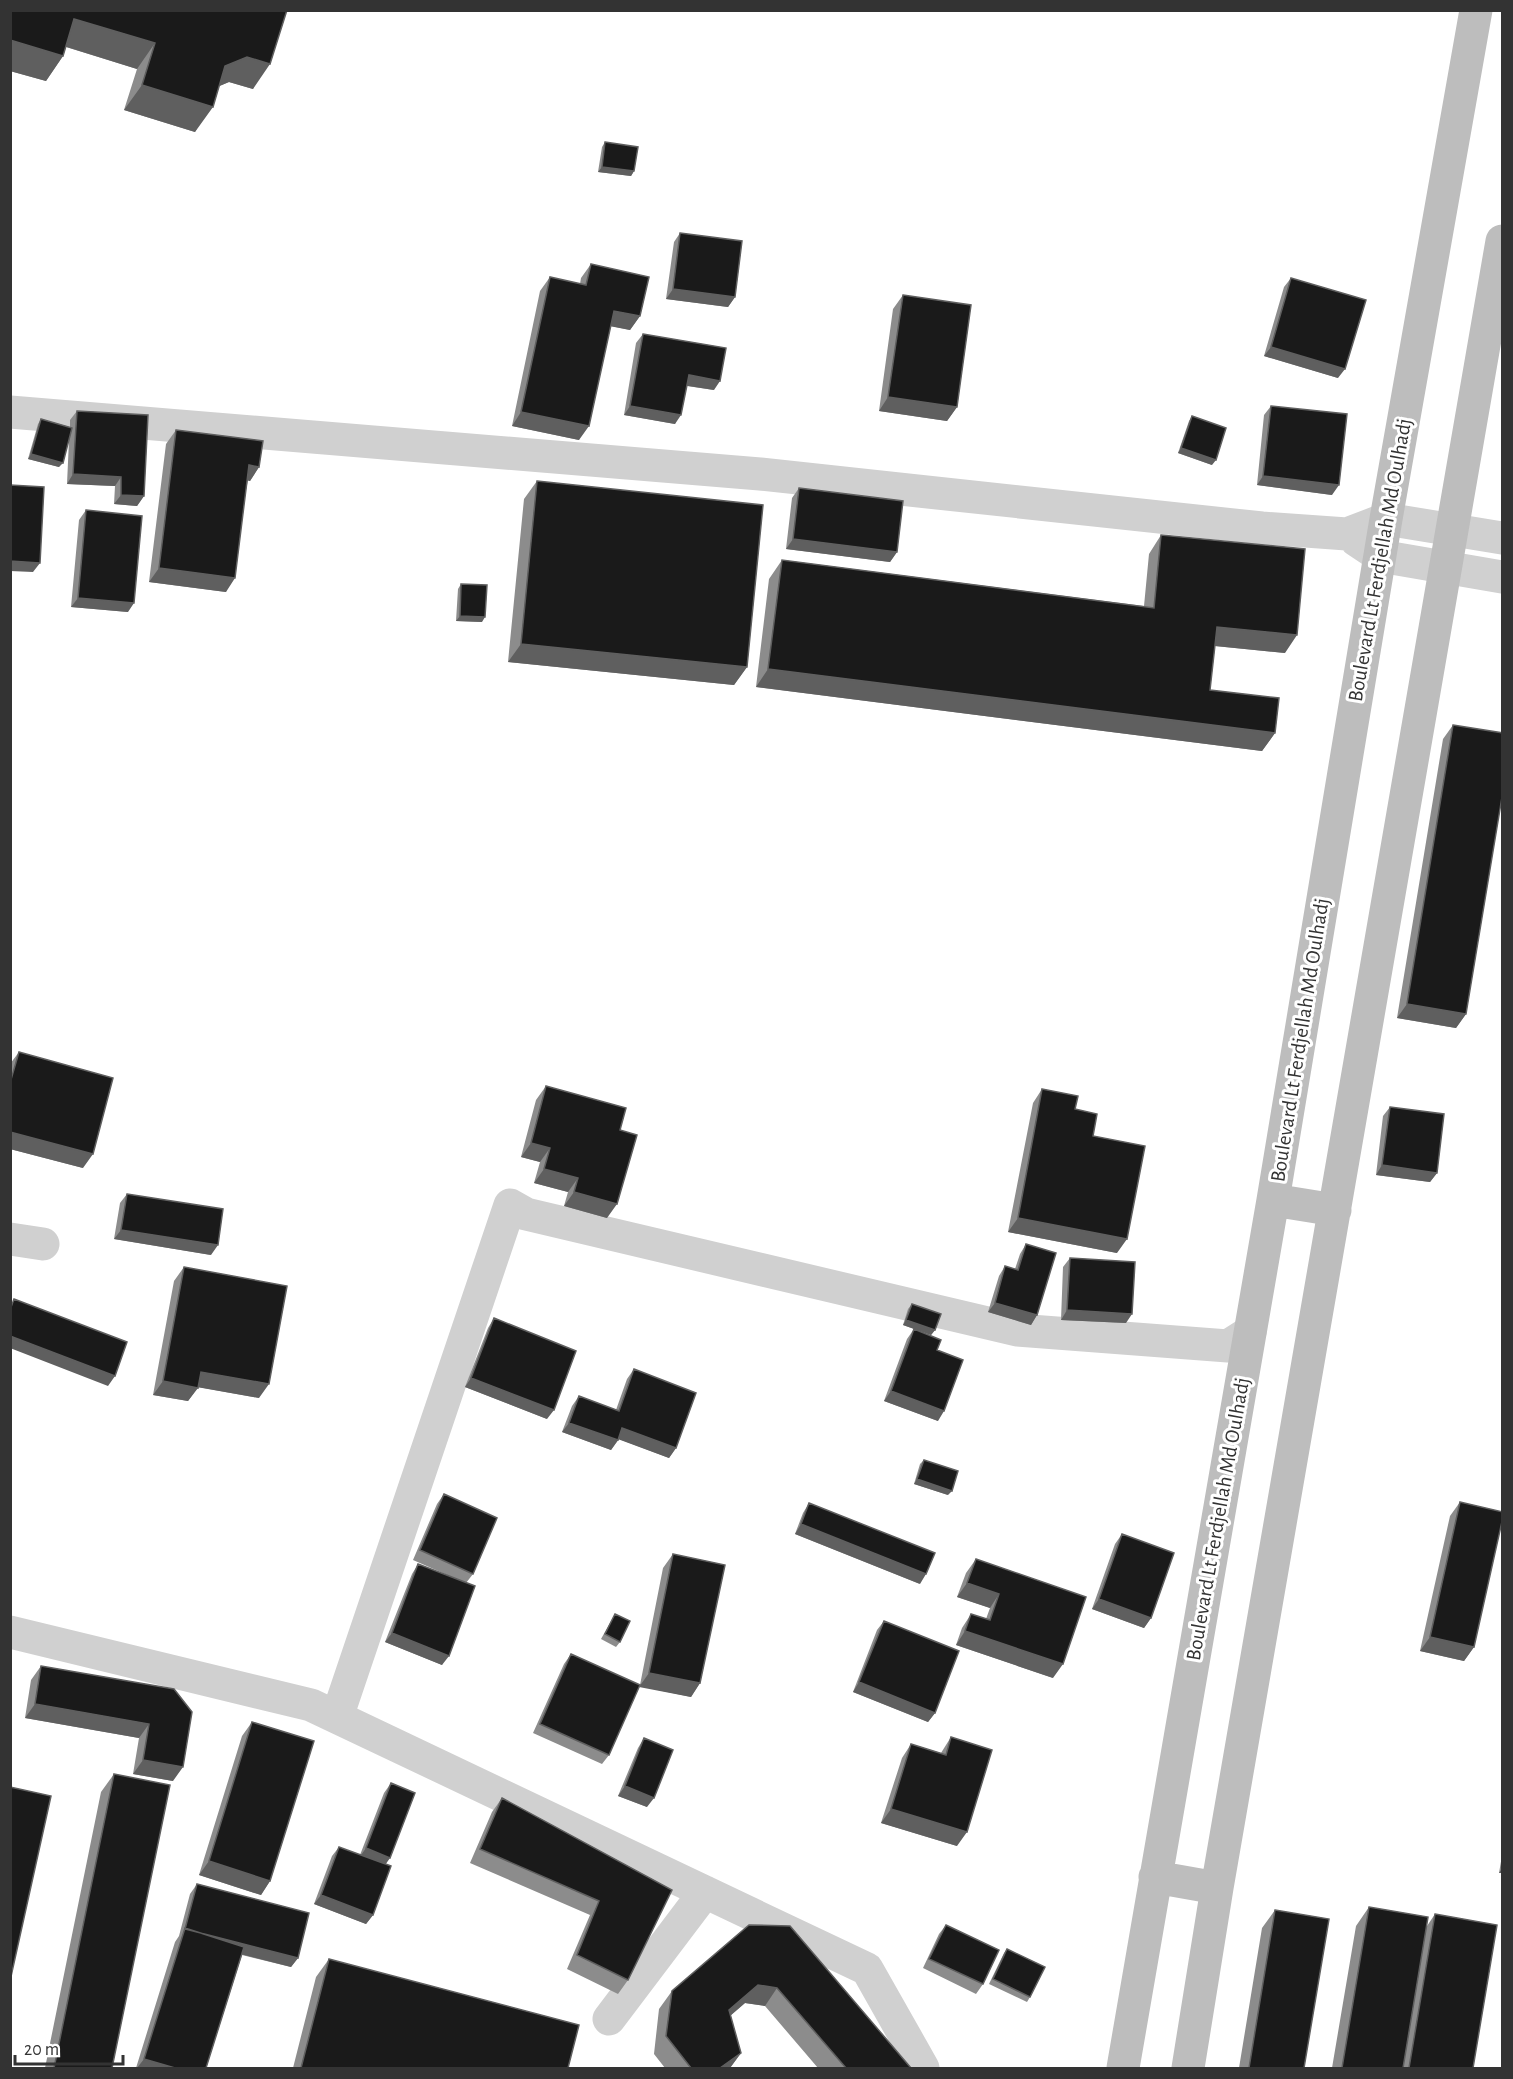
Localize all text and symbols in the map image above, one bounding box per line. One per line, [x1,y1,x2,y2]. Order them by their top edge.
street label: Boulevard Lt Ferdjellah Md Oulhadj [1345,417,1415,703]
street label: Boulevard Lt Ferdjellah Md Oulhadj [1267,897,1333,1183]
street label: Boulevard Lt Ferdjellah Md Oulhadj [1183,1376,1253,1662]
scale bar [15,2028,123,2066]
text: 20 m [24,2041,59,2059]

